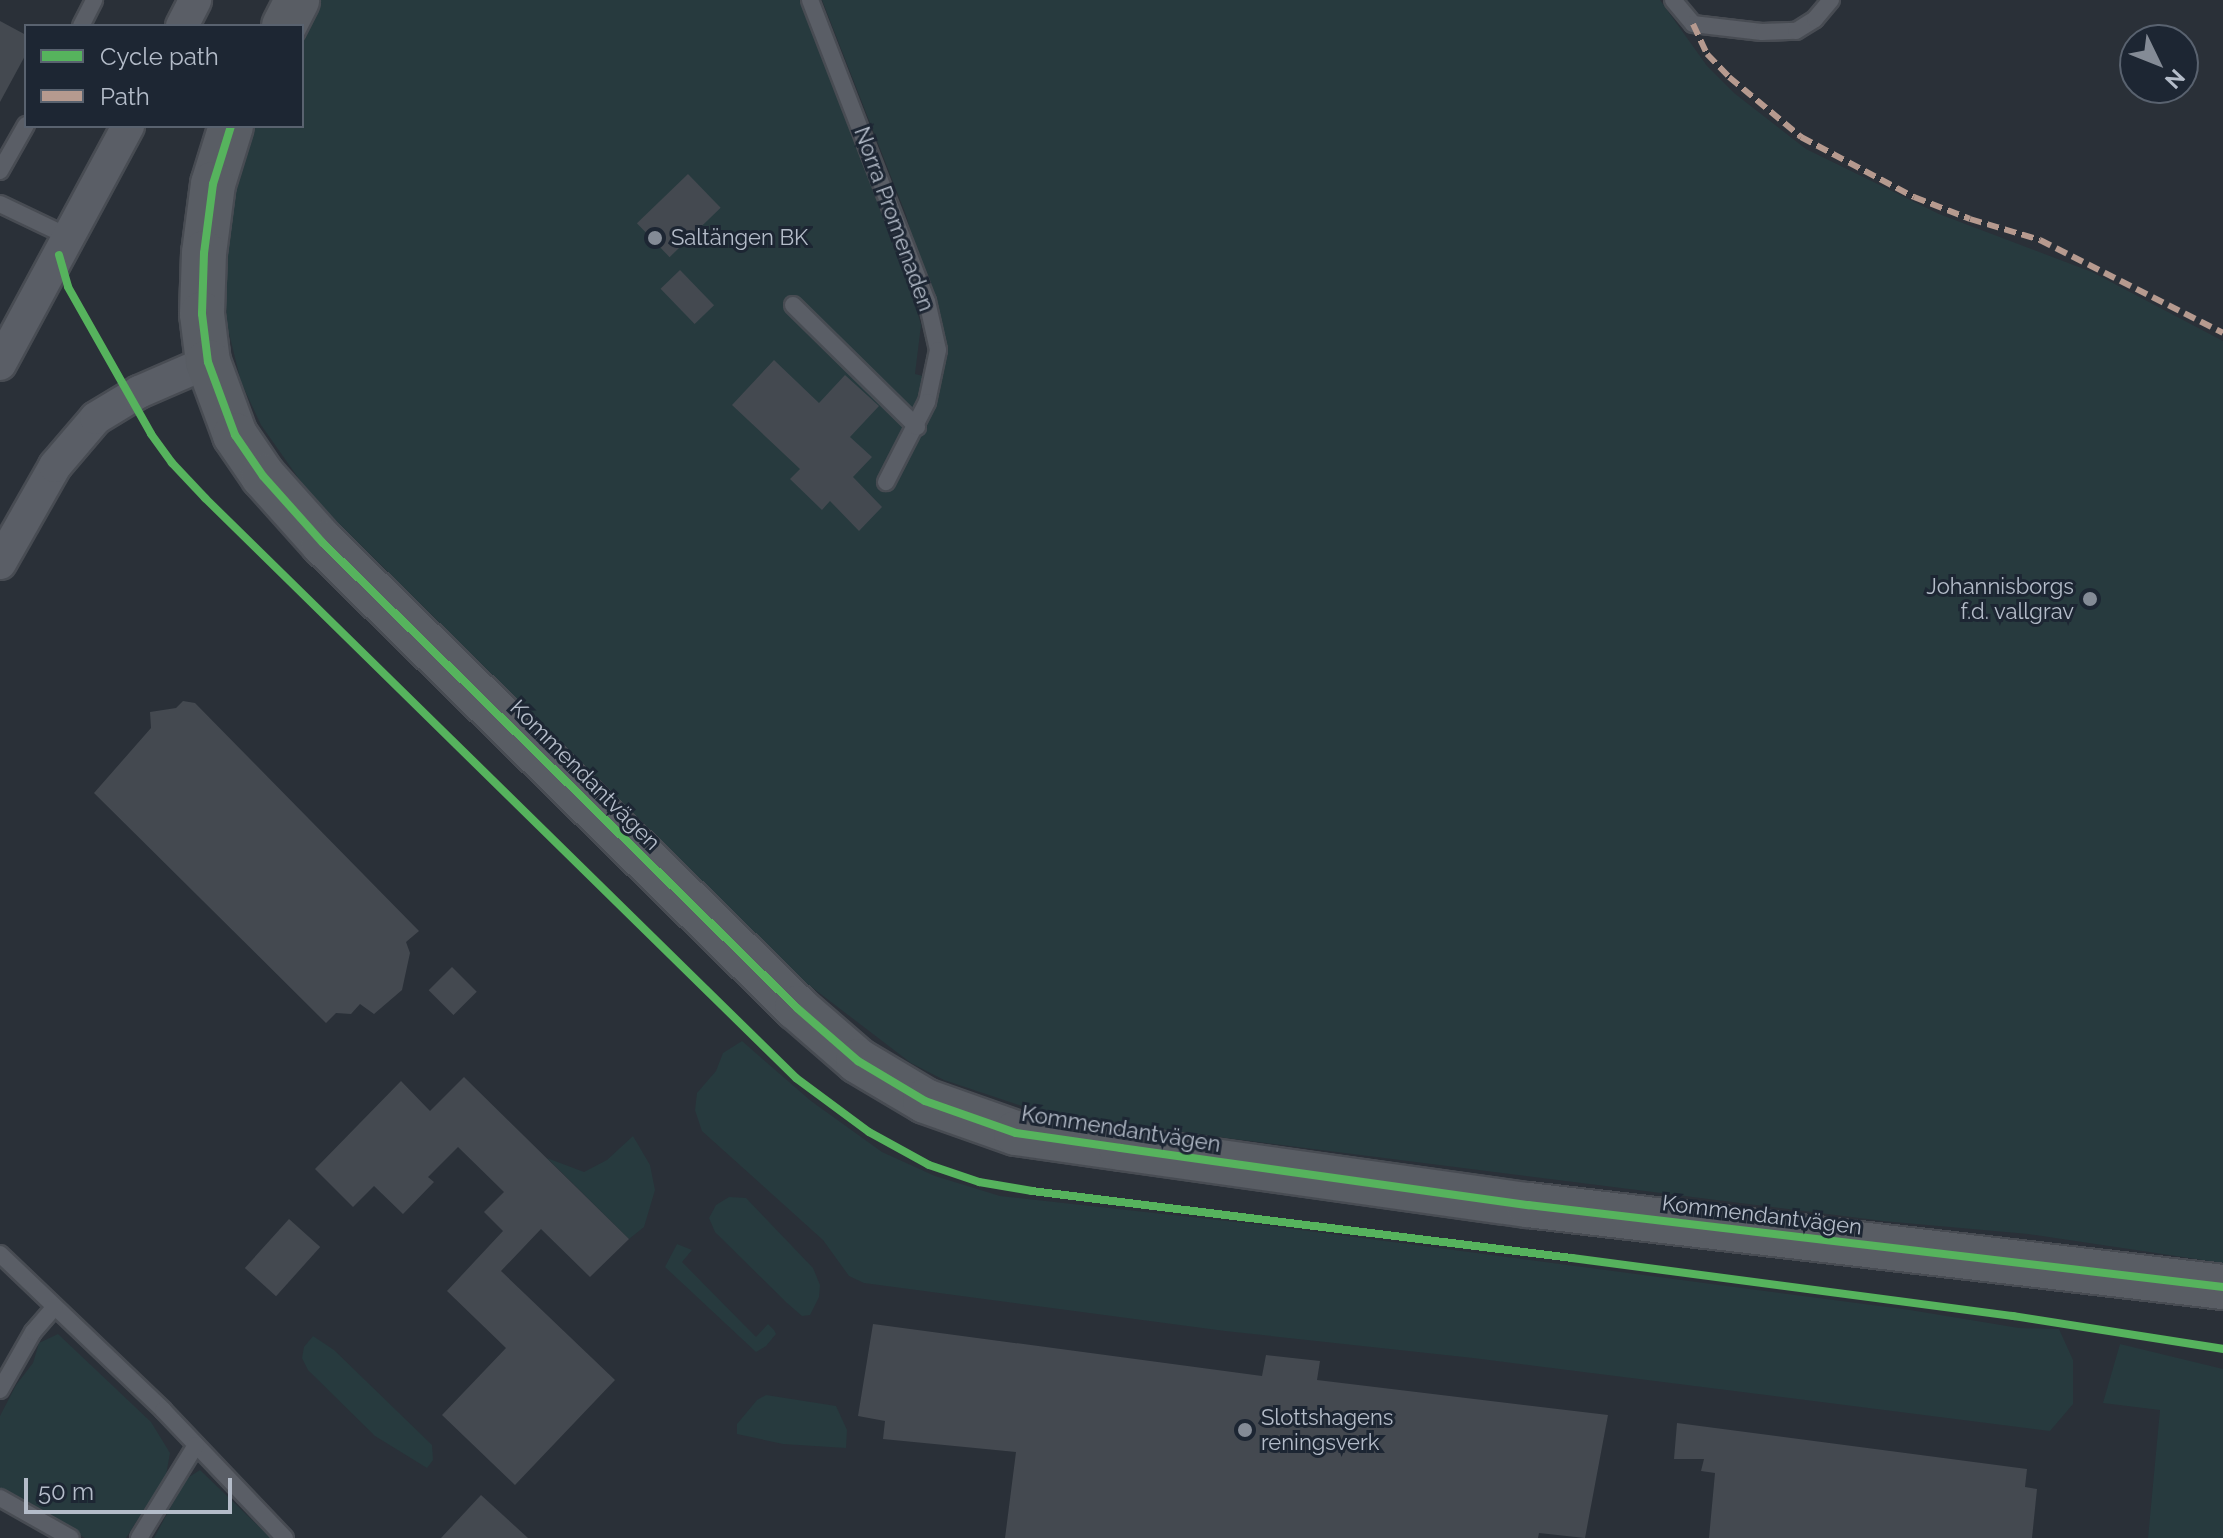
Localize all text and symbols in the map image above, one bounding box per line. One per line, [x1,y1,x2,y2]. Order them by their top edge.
legend [24,24,304,128]
north arrow [2119,24,2199,104]
text: Cycle path [100,42,219,71]
text: N [2160,64,2190,94]
text: Path [100,82,150,111]
street label: Norra Promenaden [848,123,940,315]
place label: Saltängen BK [671,225,808,251]
marker: Saltängen BK [646,229,664,247]
place label: Johannisborgs f.d. vallgrav [1926,573,2074,624]
marker: Johannisborgs f.d. vallgrav [2081,590,2099,608]
street label: Kommendantvägen [505,695,665,855]
street label: Kommendantvägen [1020,1100,1222,1158]
street label: Kommendantvägen [1661,1190,1863,1240]
place label: Slottshagens reningsverk [1261,1404,1393,1456]
marker: Slottshagens reningsverk [1236,1421,1254,1439]
scale bar [28,1462,236,1512]
text: 50 m [38,1477,94,1506]

